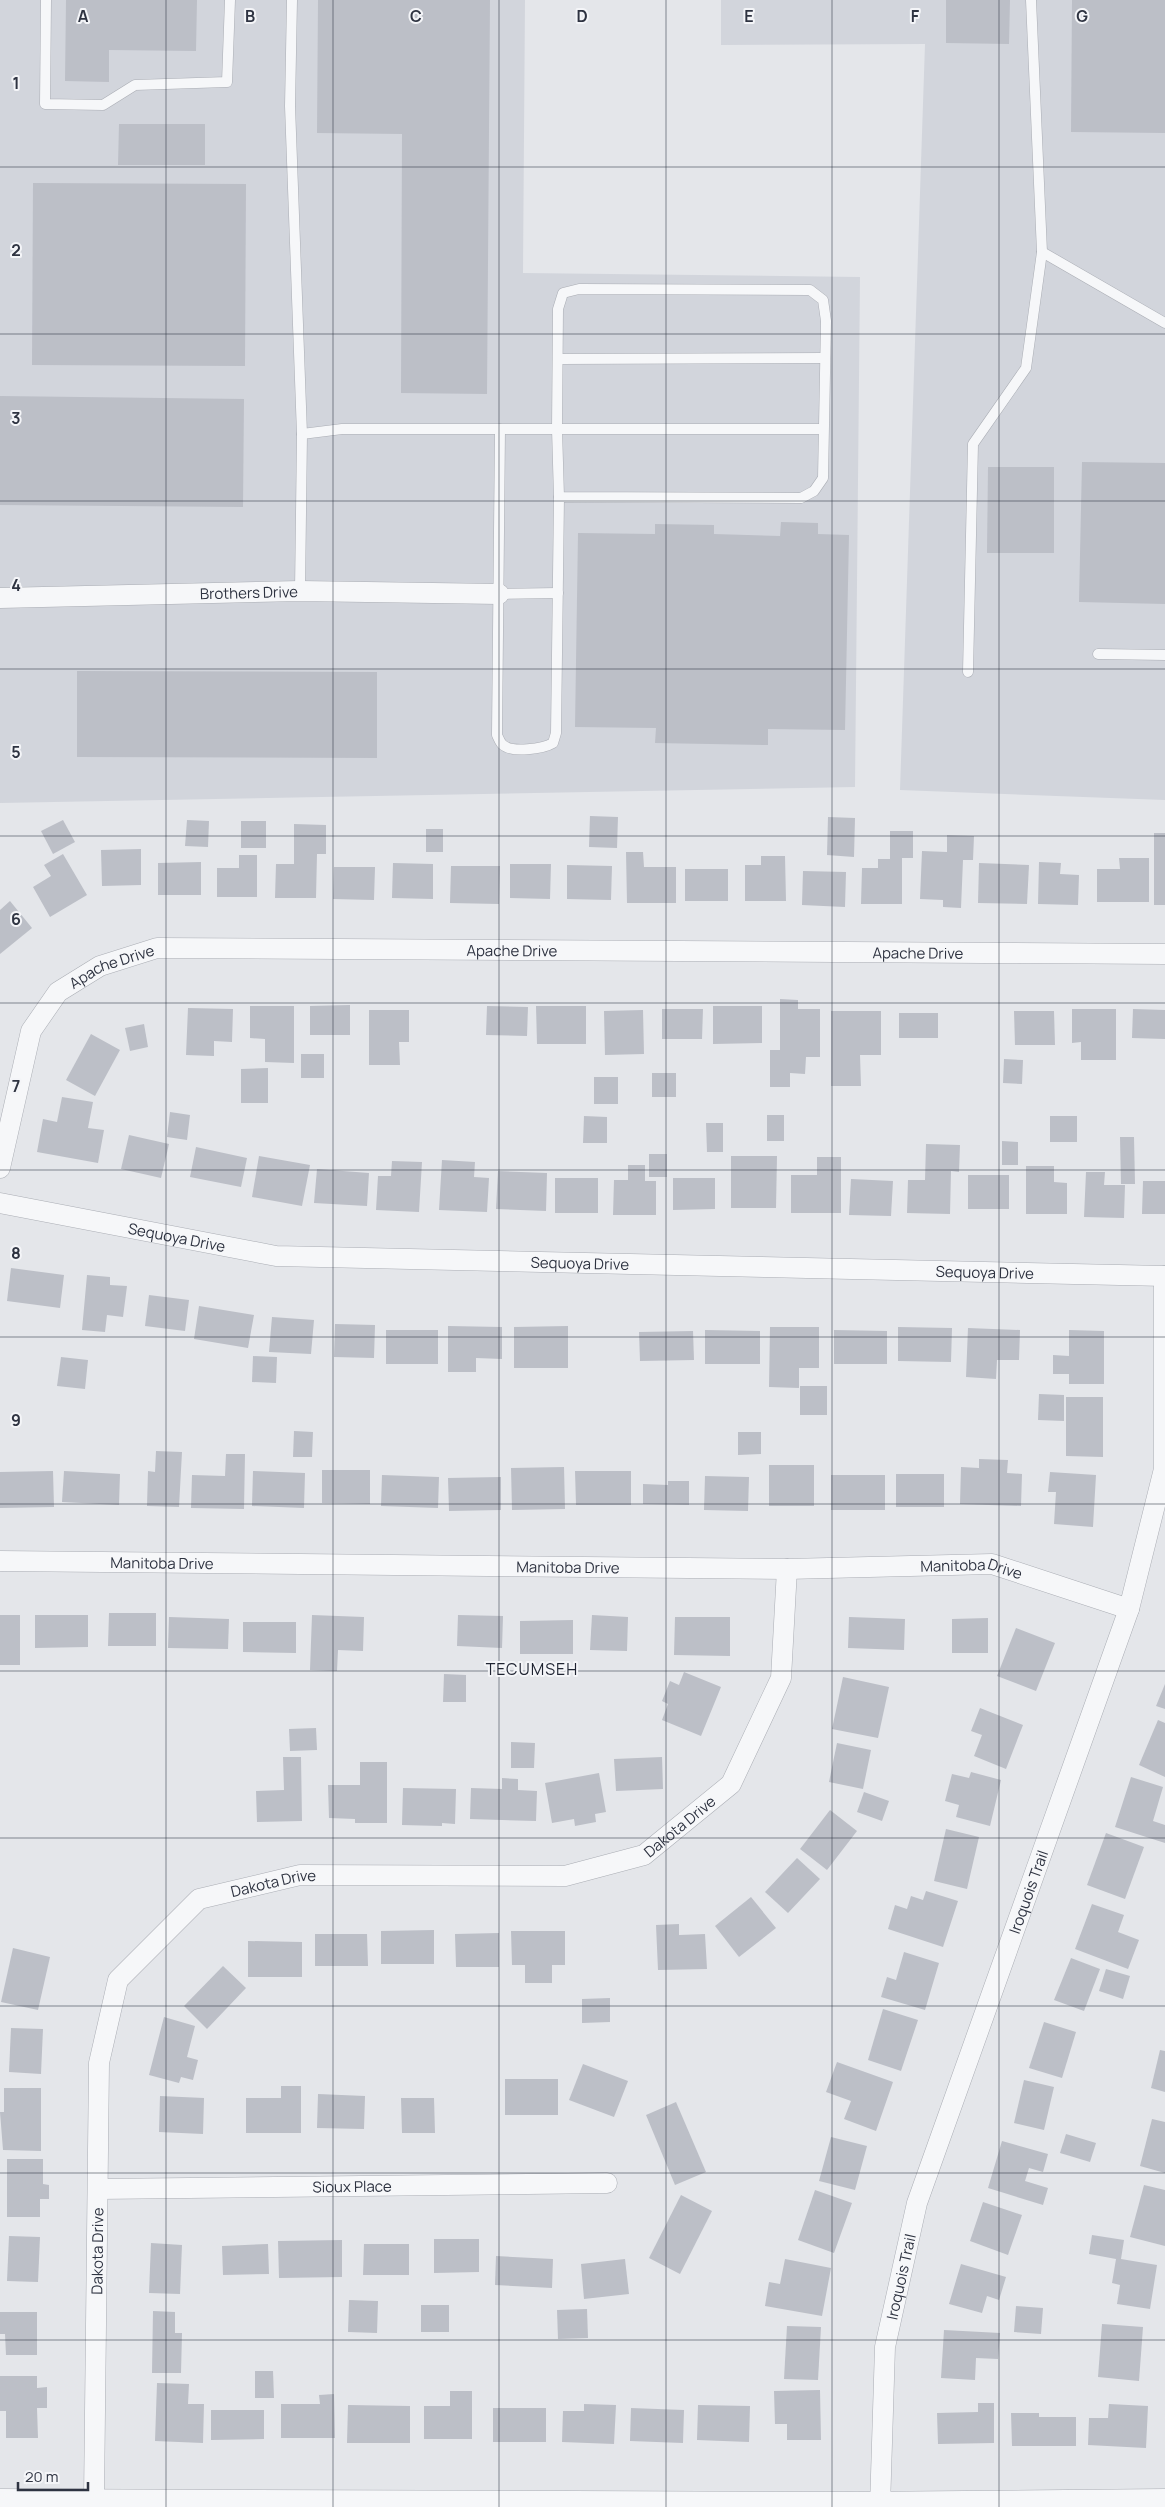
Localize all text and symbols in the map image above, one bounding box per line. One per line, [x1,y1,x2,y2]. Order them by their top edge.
text: A [78,5,89,27]
text: B [245,5,255,27]
text: C [410,5,422,27]
text: D [576,5,588,27]
text: E [744,5,754,27]
text: F [911,5,920,27]
text: G [1076,5,1088,27]
text: 1 [12,72,20,94]
text: 2 [11,239,21,261]
text: 3 [11,407,21,429]
text: 4 [11,574,21,596]
street label: Brothers Drive [200,581,298,604]
text: 5 [11,741,21,763]
text: 6 [11,908,21,930]
street label: Apache Drive [65,939,157,993]
street label: Apache Drive [466,939,558,961]
street label: Apache Drive [872,942,964,963]
text: 7 [12,1075,20,1097]
street label: Sequoya Drive [126,1217,227,1257]
text: 8 [11,1242,21,1264]
street label: Sequoya Drive [530,1251,630,1274]
street label: Sequoya Drive [935,1260,1034,1284]
text: 9 [11,1409,21,1431]
street label: Manitoba Drive [110,1552,214,1574]
street label: Manitoba Drive [920,1553,1025,1584]
street label: Manitoba Drive [516,1556,620,1578]
district label: TECUMSEH [486,1658,578,1680]
street label: Dakota Drive [639,1790,720,1862]
street label: Iroquois Trail [1003,1847,1053,1937]
street label: Dakota Drive [228,1864,316,1902]
street label: Sioux Place [312,2175,392,2197]
street label: Dakota Drive [86,2207,108,2295]
street label: Iroquois Trail [881,2232,920,2322]
scale bar [18,2460,88,2492]
text: 20 m [25,2466,58,2487]

